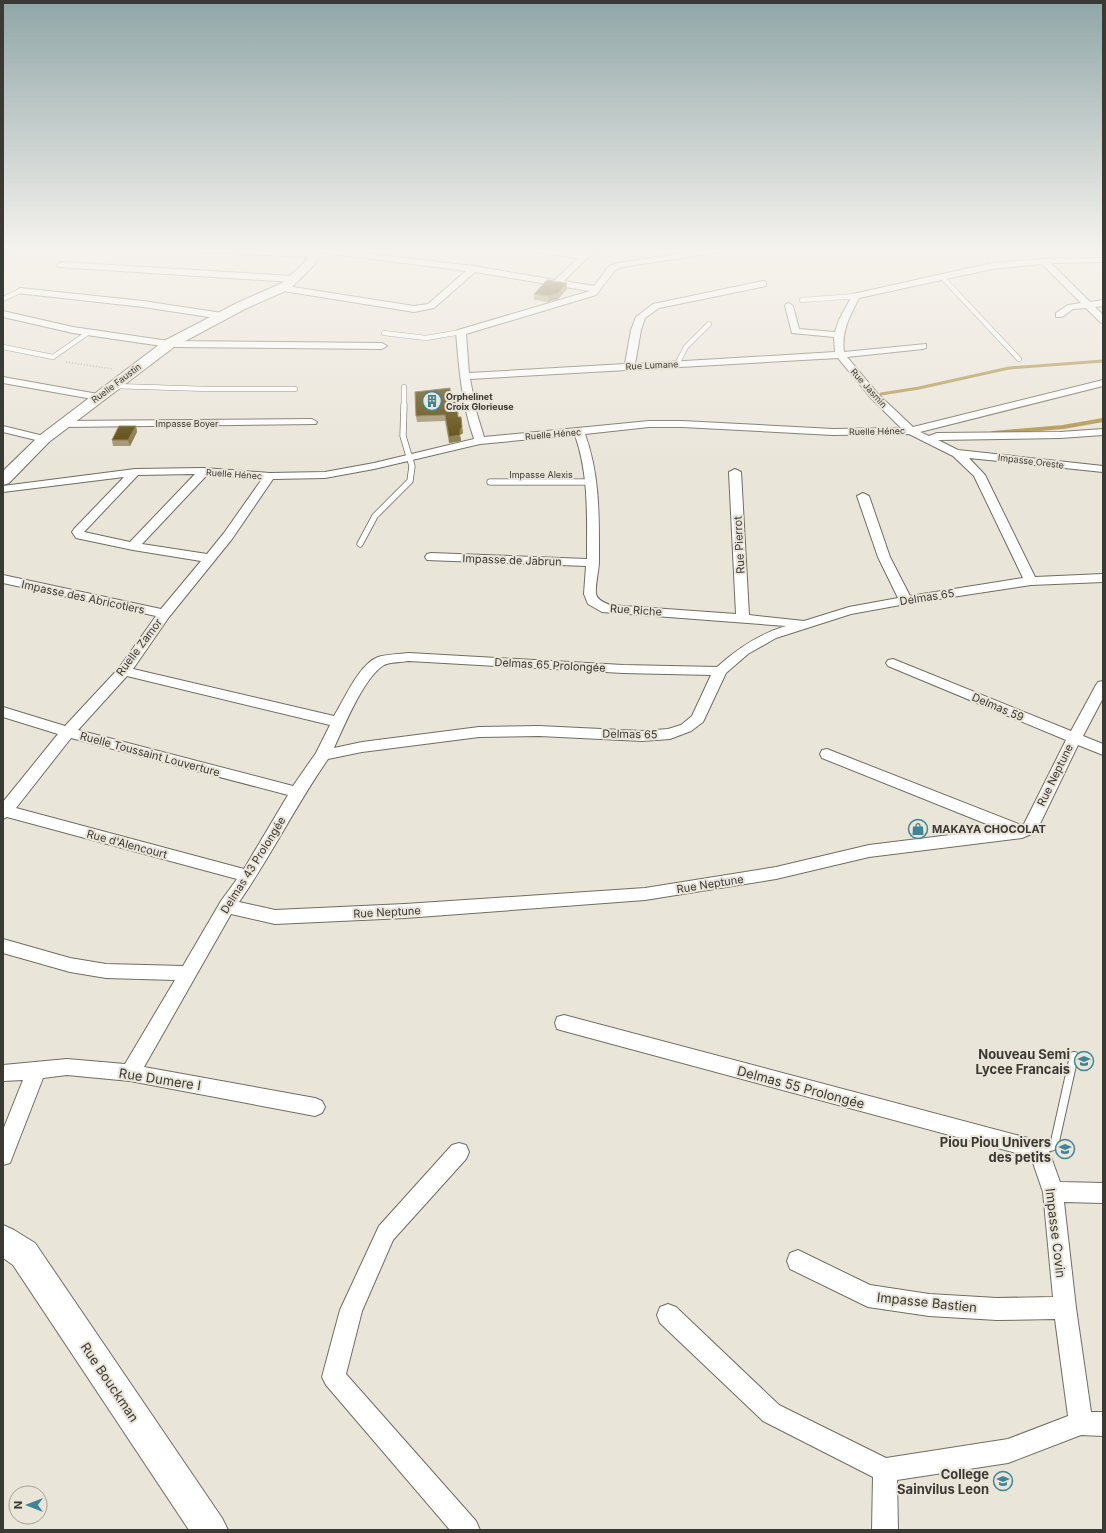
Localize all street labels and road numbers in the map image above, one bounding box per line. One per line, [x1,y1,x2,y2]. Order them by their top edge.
street label: Rue Lumane [625,358,679,372]
street label: Ruelle Faustin [89,361,143,405]
street label: Rue Jasmin [848,366,890,410]
street label: Impasse Boyer [156,418,219,429]
street label: Ruelle Hénec [849,425,905,437]
street label: Ruelle Hénec [525,426,581,442]
street label: Impasse Oreste [997,451,1065,471]
street label: Ruelle Hénec [206,467,262,481]
street label: Impasse Alexis [509,469,573,480]
street label: Rue Pierrot [730,515,747,574]
street label: Impasse de Jabrun [462,551,562,569]
street label: Impasse des Abricotiers [20,577,146,617]
street label: Delmas 65 [899,586,956,608]
street label: Rue Riche [610,601,662,619]
street label: Ruelle Zamor [113,616,165,678]
street label: Delmas 65 Prolongée [494,655,606,675]
street label: Delmas 59 [970,690,1026,724]
street label: Delmas 65 [602,727,658,741]
street label: Ruelle Toussaint Louverture [78,729,222,779]
street label: Rue Neptune [1034,742,1076,808]
street label: Delmas 43 Prolongée [217,814,289,916]
street label: Rue d'Alencourt [85,827,169,862]
street label: Rue Neptune [676,872,744,896]
street label: Rue Neptune [353,903,421,921]
street label: Delmas 55 Prolongée [736,1062,866,1112]
street label: Rue Dumere I [118,1065,202,1093]
street label: Impasse Covin [1043,1187,1069,1279]
street label: Impasse Bastien [876,1289,978,1315]
street label: Rue Bouckman [78,1339,142,1425]

